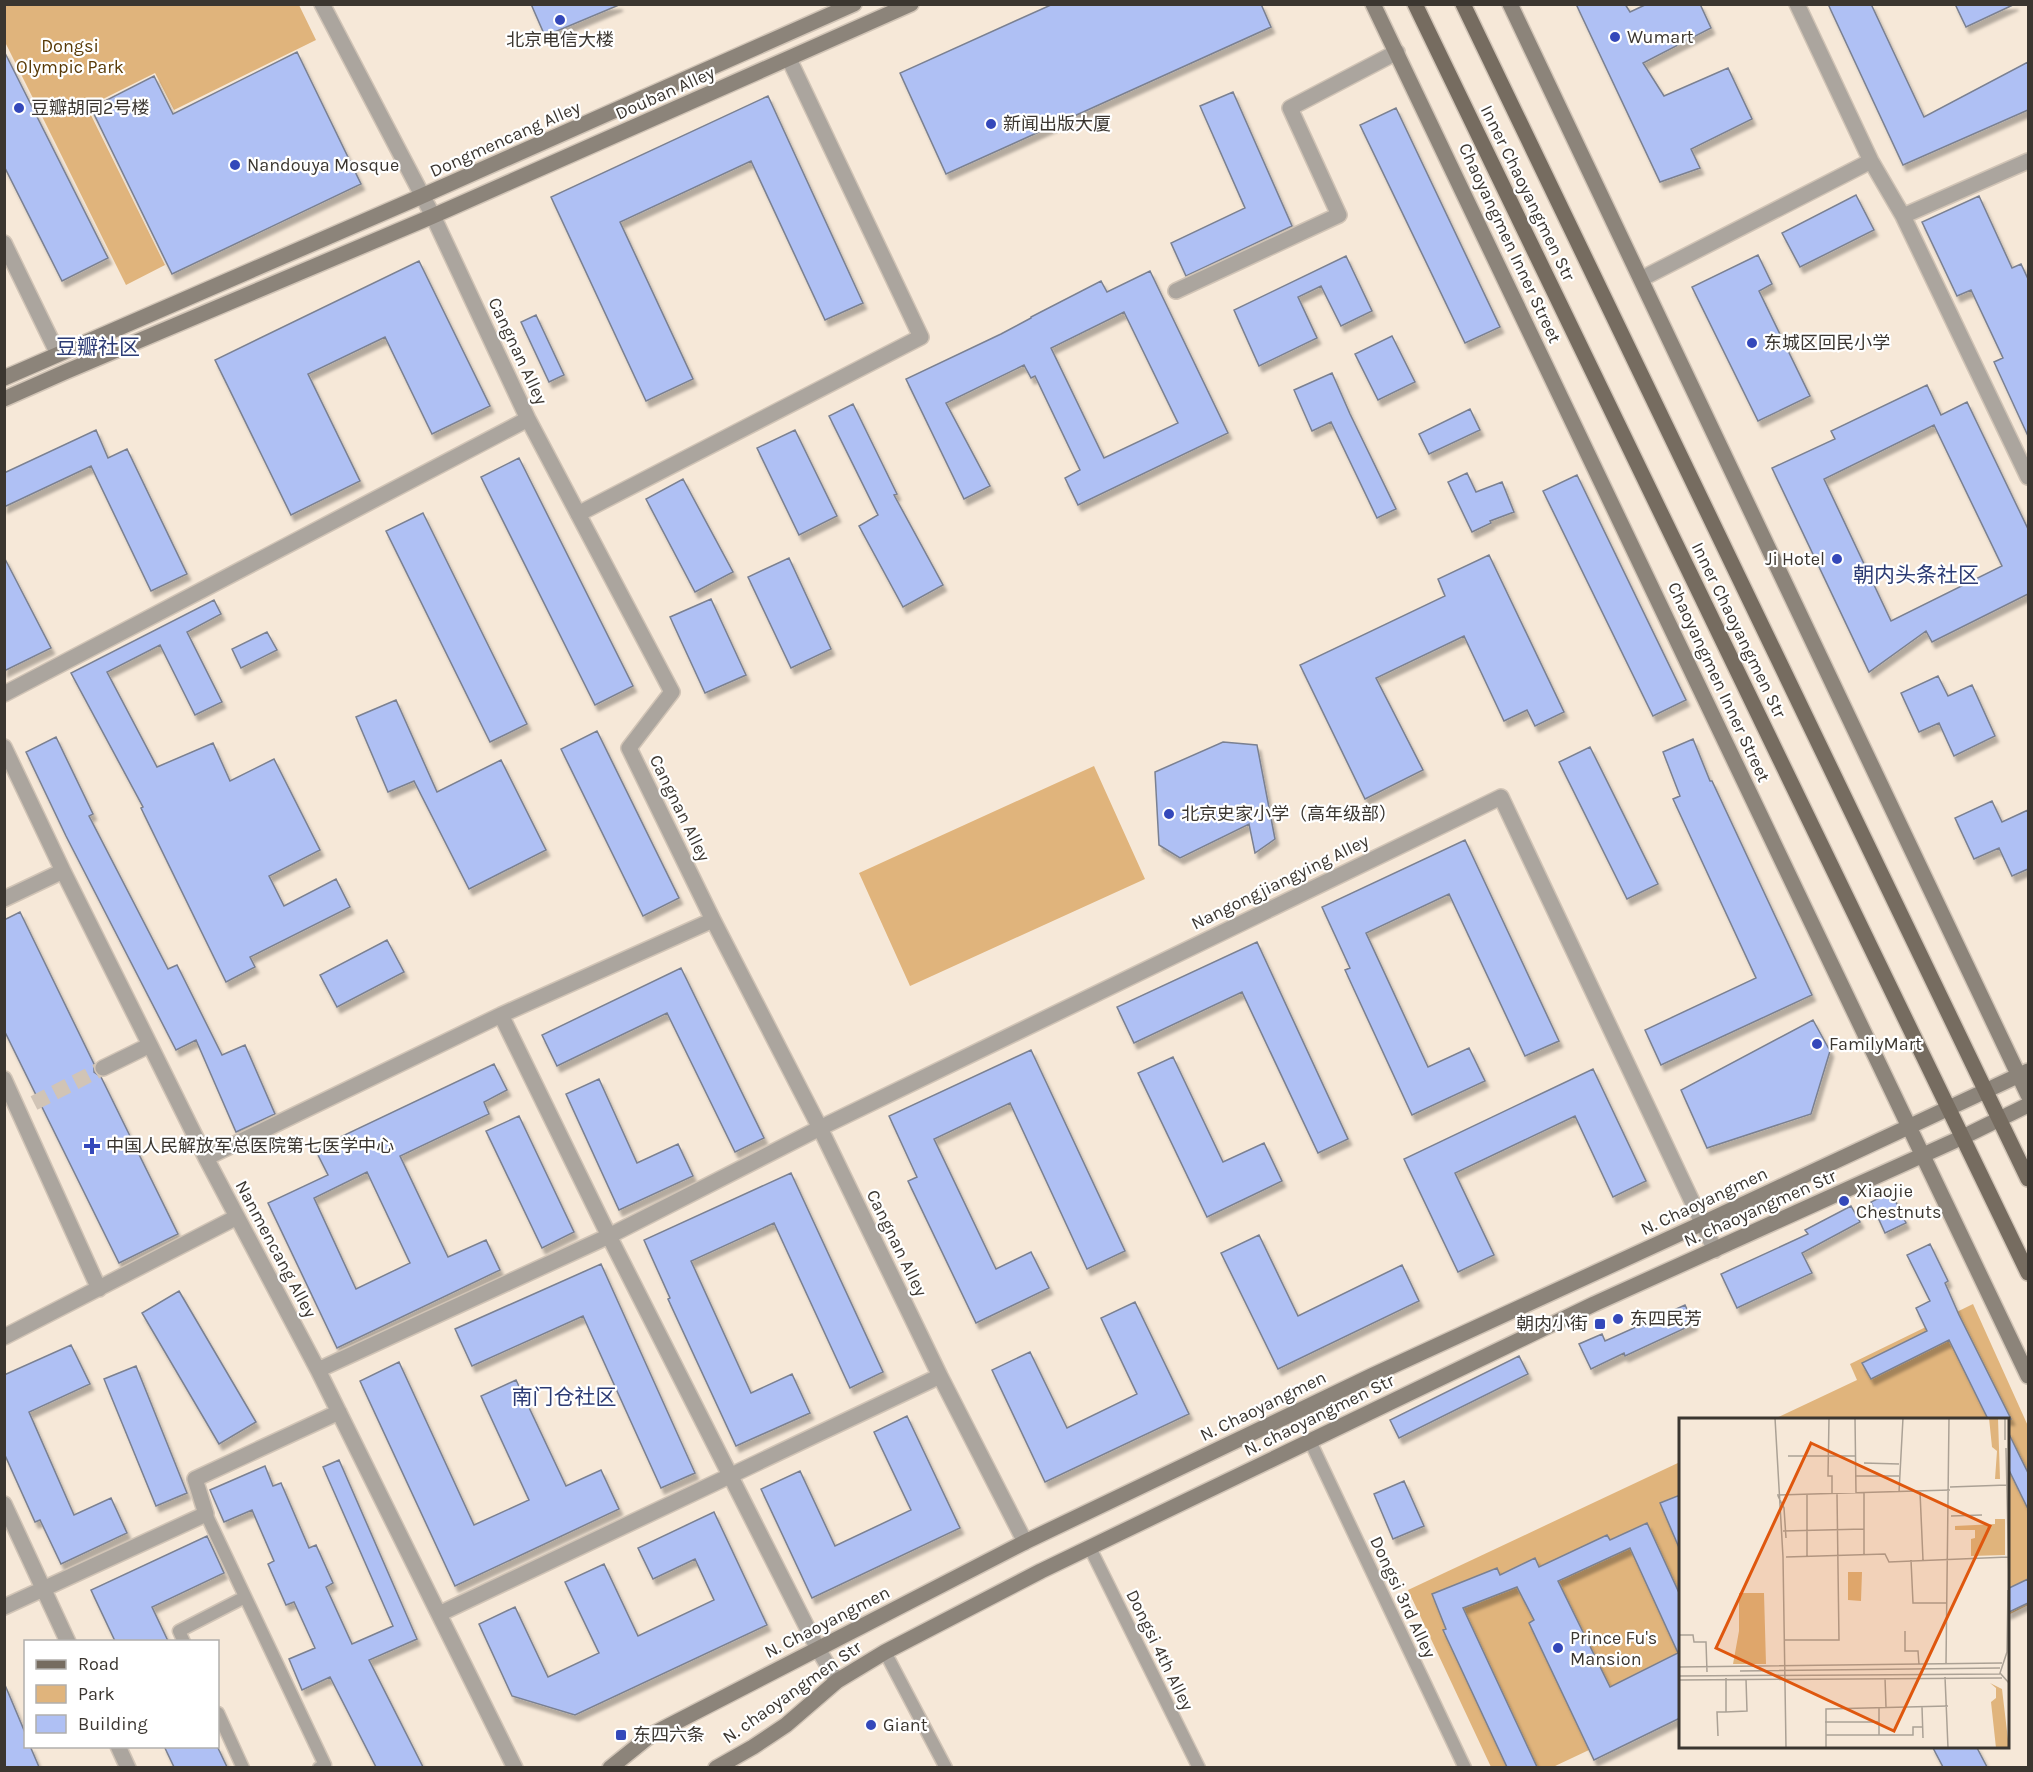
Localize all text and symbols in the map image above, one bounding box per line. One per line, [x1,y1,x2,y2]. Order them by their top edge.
marker: 北京电信大楼 [553,13,567,27]
place label: Wumart [1627,26,1694,48]
place label: 北京电信大楼 [506,29,614,51]
marker: Wumart [1608,30,1622,44]
park label: Dongsi Olympic Park [16,35,124,78]
street label: Douban Alley [612,61,719,125]
street label: Dongmencang Alley [426,96,584,182]
place label: 豆瓣胡同2号楼 [31,97,149,119]
marker: 豆瓣胡同2号楼 [12,101,26,115]
street label: Inner Chaoyangmen Str [1476,101,1580,285]
place label: 新闻出版大厦 [1003,113,1111,135]
marker: 新闻出版大厦 [984,117,998,131]
street label: Chaoyangmen Inner Street [1454,139,1566,347]
place label: Nandouya Mosque [247,154,399,176]
marker: Nandouya Mosque [228,158,242,172]
street label: Cangnan Alley [484,294,553,409]
place label: 东城区回民小学 [1764,332,1890,354]
district label: 豆瓣社区 [56,335,140,359]
marker: 东城区回民小学 [1745,336,1759,350]
street label: Inner Chaoyangmen Str [1687,538,1791,722]
place label: Ji Hotel [1765,548,1825,570]
marker: Ji Hotel [1830,552,1844,566]
district label: 朝内头条社区 [1853,563,1979,587]
street label: Chaoyangmen Inner Street [1663,578,1775,786]
street label: Cangnan Alley [645,751,716,865]
place label: 北京史家小学（高年级部） [1181,803,1397,825]
marker: 北京史家小学（高年级部） [1162,807,1176,821]
street label: Nangongjiangying Alley [1188,829,1373,935]
place label: FamilyMart [1829,1033,1922,1055]
marker: FamilyMart [1810,1037,1824,1051]
place label: 中国人民解放军总医院第七医学中心 [106,1135,394,1157]
marker: 中国人民解放军总医院第七医学中心 [83,1137,101,1155]
street label: N. Chaoyangmen [1637,1162,1771,1240]
street label: N. chaoyangmen Str [1680,1164,1840,1251]
street label: Nanmencang Alley [230,1176,322,1322]
place label: Xiaojie Chestnuts [1856,1180,1941,1223]
street label: Cangnan Alley [862,1186,933,1300]
marker: Xiaojie Chestnuts [1837,1194,1851,1208]
place label: 东四民芳 [1630,1308,1702,1330]
marker: 东四民芳 [1611,1312,1625,1326]
place label: 朝内小街 [1516,1313,1588,1335]
marker: 朝内小街 [1593,1317,1607,1331]
street label: N. Chaoyangmen [1196,1366,1330,1446]
street label: N. chaoyangmen Str [1240,1369,1398,1461]
district label: 南门仓社区 [512,1385,617,1409]
inset map [1679,1418,2009,1748]
street label: Dongsi 3rd Alley [1365,1533,1441,1662]
street label: N. Chaoyangmen [761,1581,893,1663]
street label: Dongsi 4th Alley [1121,1586,1199,1715]
place label: Prince Fu's Mansion [1570,1627,1657,1670]
street label: N. chaoyangmen Str [718,1636,866,1748]
legend [24,1640,219,1748]
marker: Prince Fu's Mansion [1551,1641,1565,1655]
text: Road [78,1653,119,1675]
text: Park [78,1683,115,1705]
text: Building [78,1713,148,1735]
place label: Giant [883,1714,928,1736]
marker: Giant [864,1718,878,1732]
place label: 东四六条 [633,1724,705,1746]
marker: 东四六条 [614,1728,628,1742]

